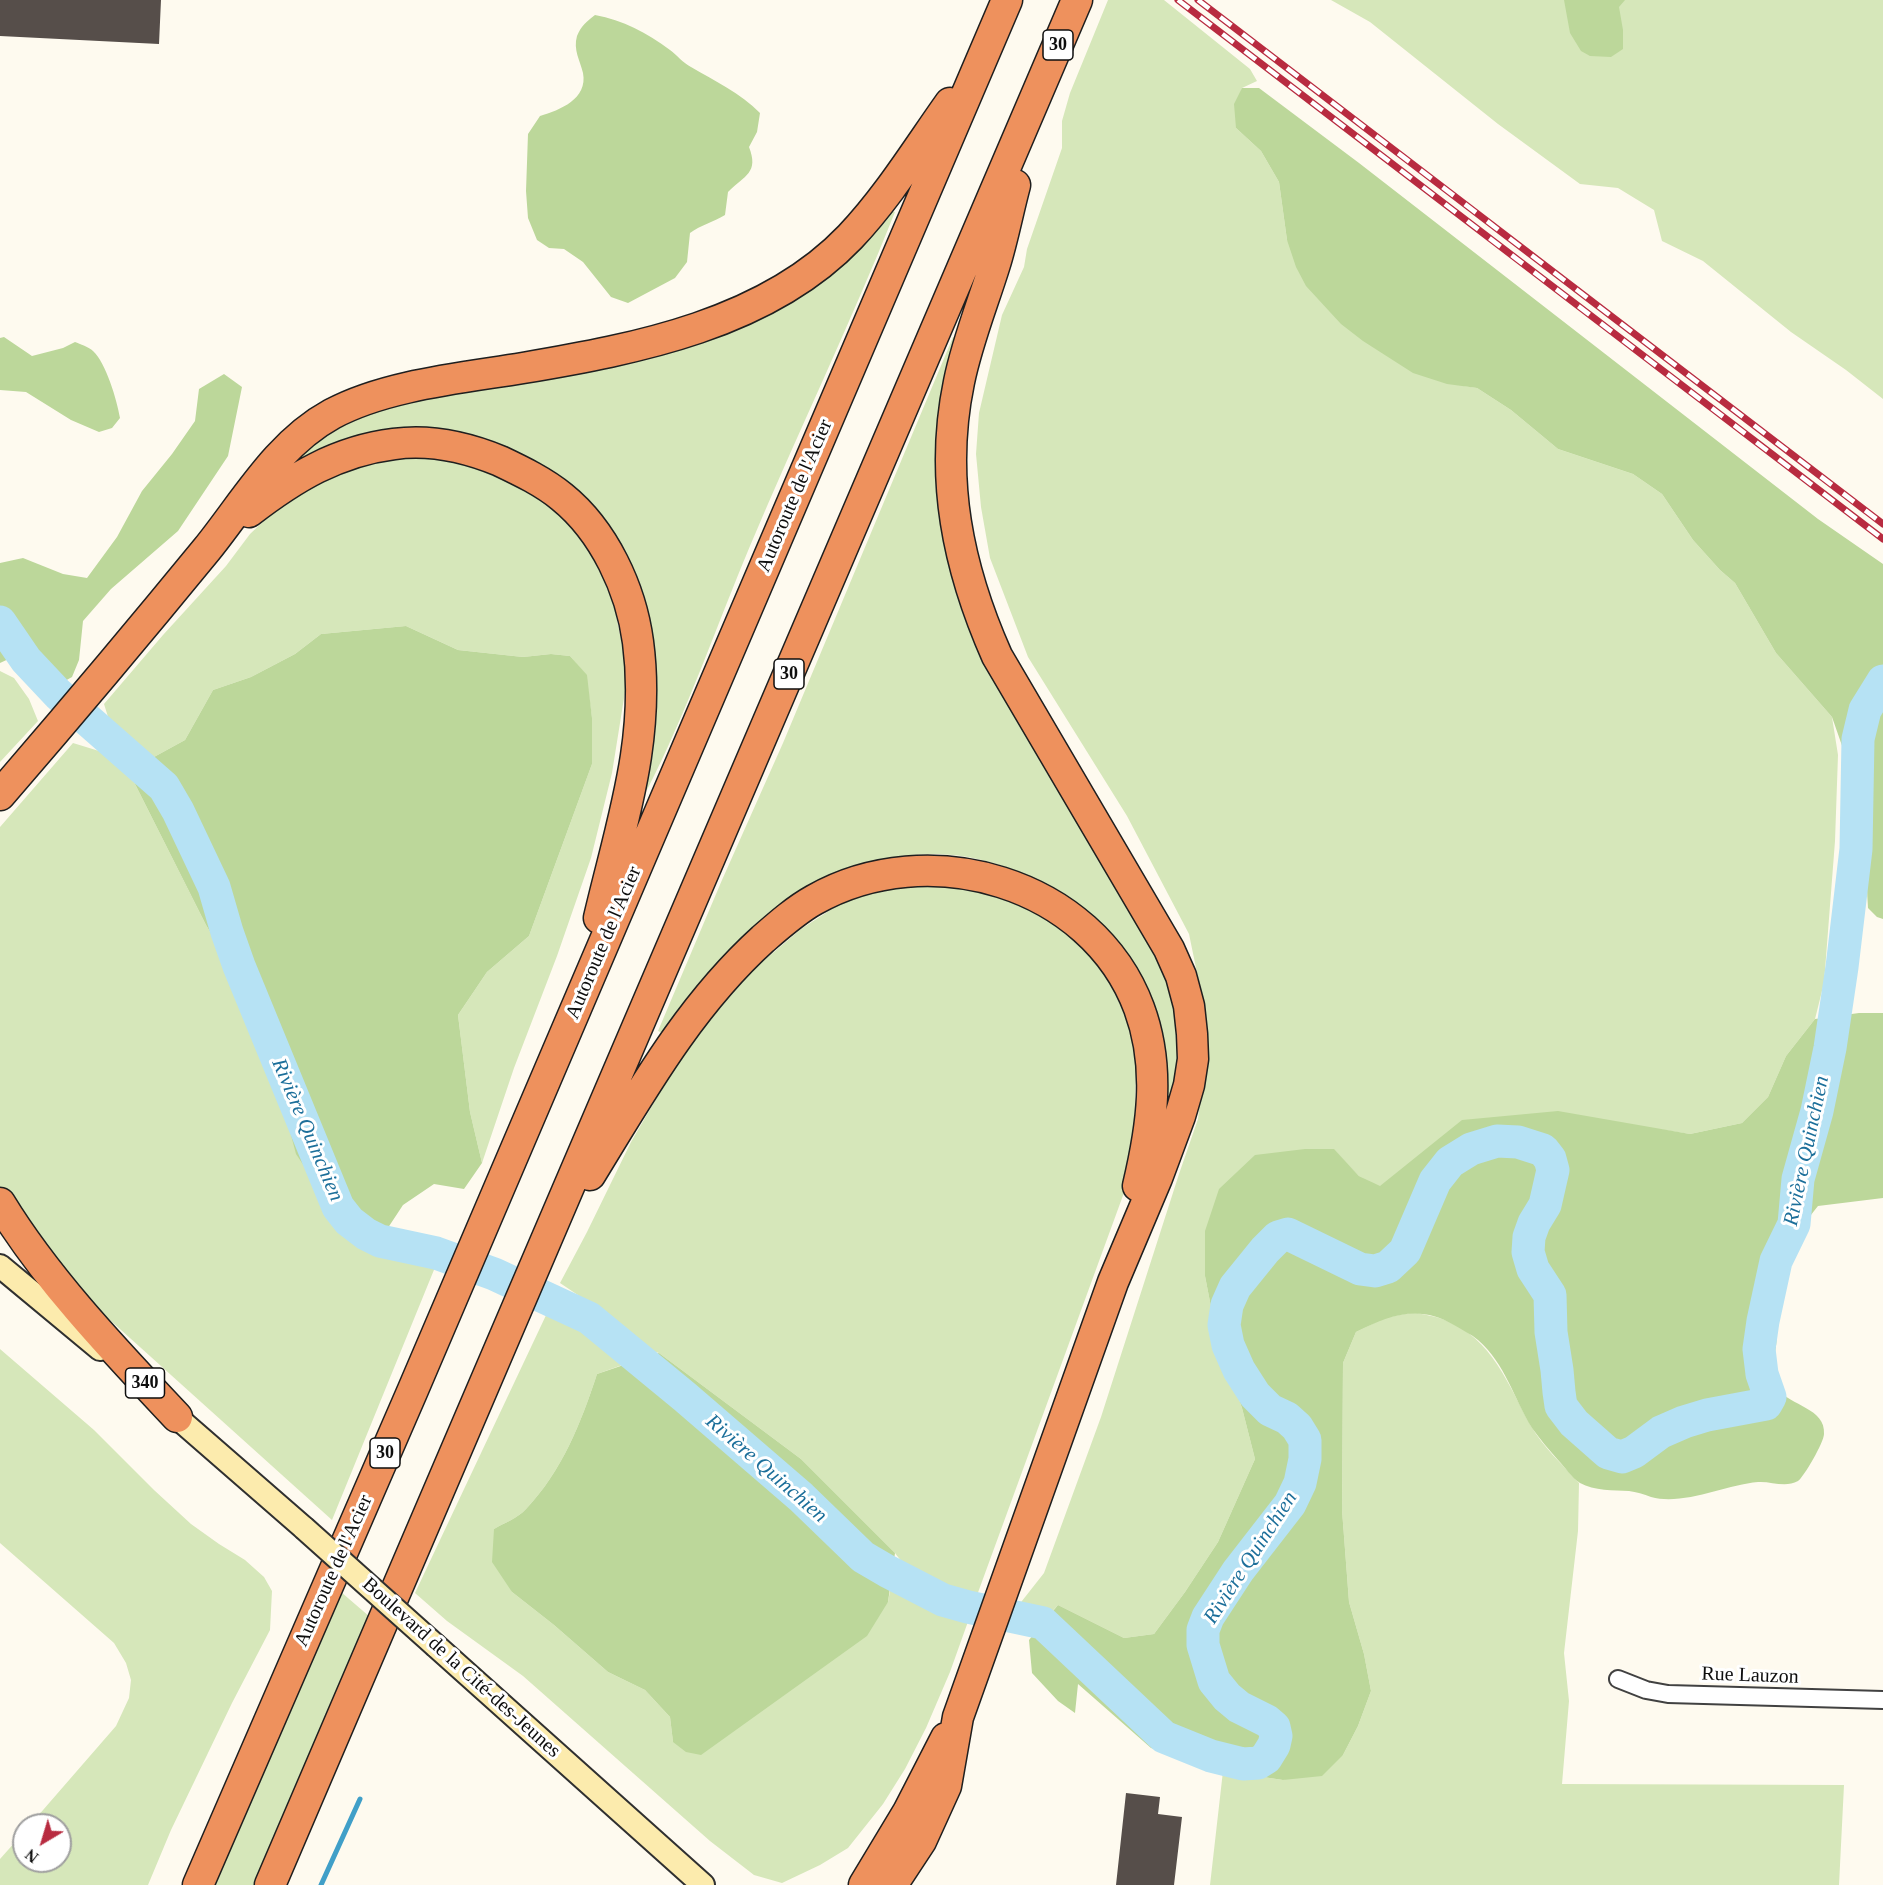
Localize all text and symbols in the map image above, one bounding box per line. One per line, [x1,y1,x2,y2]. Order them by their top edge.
road number: 30 [1043,30,1073,60]
street label: Autoroute de l'Acier [752,416,838,576]
road number: 30 [774,659,804,689]
street label: Autoroute de l'Acier [561,863,647,1023]
water label: Rivière Quinchien [266,1055,348,1205]
water label: Rivière Quinchien [1779,1074,1835,1228]
road number: 340 [126,1368,164,1398]
water label: Rivière Quinchien [700,1409,832,1529]
road number: 30 [370,1438,400,1468]
water label: Rivière Quinchien [1199,1487,1303,1629]
street label: Autoroute de l'Acier [290,1491,378,1651]
street label: Boulevard de la Cité-des-Jeunes [357,1573,565,1763]
street label: Rue Lauzon [1701,1662,1799,1690]
north arrow [12,1813,72,1873]
text: N [22,1846,42,1866]

